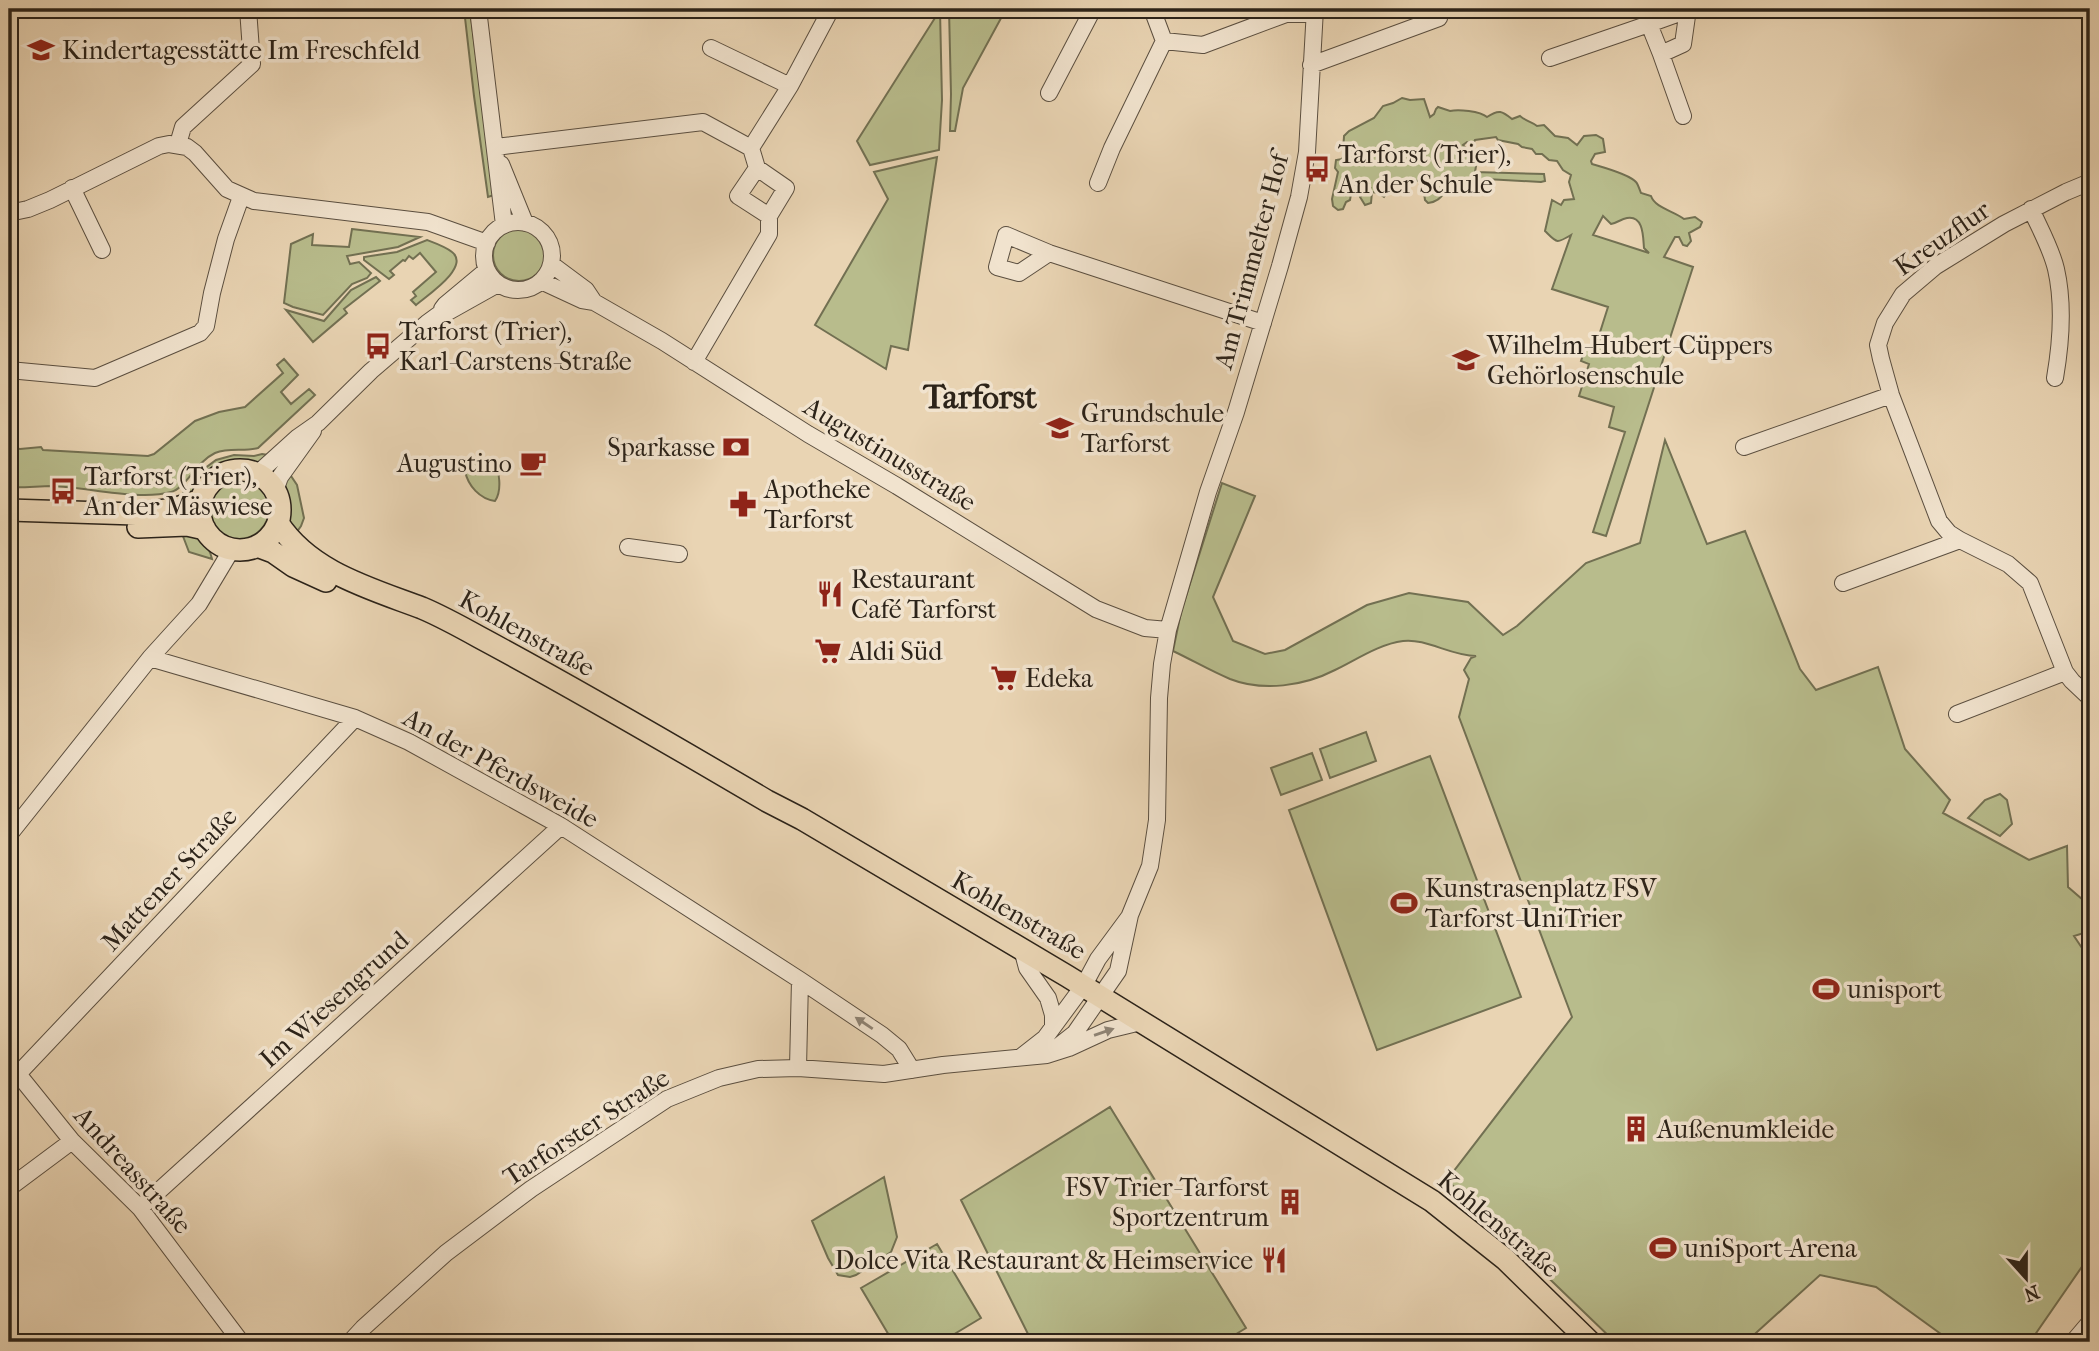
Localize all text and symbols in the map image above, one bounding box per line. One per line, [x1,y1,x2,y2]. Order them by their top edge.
school or university icon: Kindertagesstätte Im Freschfeld [26,35,56,65]
place label: Kindertagesstätte Im Freschfeld [62,35,421,66]
place label: Tarforst (Trier), An der Schule [1337,139,1511,200]
street label: Am Trimmelter Hof [1208,145,1297,373]
bus stop icon: Tarforst (Trier), An der Schule [1302,154,1332,184]
street label: Kreuzflur [1889,194,1996,282]
place label: Tarforst (Trier), Karl-Carstens-Straße [399,316,632,377]
place label: Wilhelm-Hubert-Cüppers Gehörlosenschule [1486,330,1773,391]
bus stop icon: Tarforst (Trier), Karl-Carstens-Straße [363,331,393,361]
school or university icon: Wilhelm-Hubert-Cüppers Gehörlosenschule [1451,345,1481,375]
district label: Tarforst [922,378,1038,417]
street label: Augustinusstraße [797,390,981,518]
place label: Grundschule Tarforst [1081,398,1224,459]
school or university icon: Grundschule Tarforst [1045,413,1075,443]
place label: Sparkasse [607,432,715,463]
bank icon: Sparkasse [721,432,751,462]
place label: Augustino [396,448,512,479]
cafe icon: Augustino [518,448,548,478]
place label: Tarforst (Trier), An der Mäswiese [83,461,273,522]
place label: Apotheke Tarforst [763,474,871,535]
bus stop icon: Tarforst (Trier), An der Mäswiese [48,476,78,506]
pharmacy icon: Apotheke Tarforst [728,489,758,519]
place label: Restaurant Café Tarforst [851,564,997,625]
restaurant icon: Restaurant Café Tarforst [815,579,845,609]
street label: Kohlenstraße [454,584,600,683]
supermarket icon: Aldi Süd [813,636,843,666]
place label: Aldi Süd [848,636,943,667]
supermarket icon: Edeka [989,663,1019,693]
place label: Edeka [1025,663,1094,694]
street label: An der Pferdsweide [397,701,604,835]
street label: Mattener Straße [95,801,244,957]
street label: Kohlenstraße [946,864,1092,966]
place label: Kunstrasenplatz FSV Tarforst-UniTrier [1425,873,1657,934]
sports icon: Kunstrasenplatz FSV Tarforst-UniTrier [1389,888,1419,918]
street label: Im Wiesengrund [253,924,416,1074]
sports icon: unisport [1811,974,1841,1004]
place label: unisport [1846,974,1942,1005]
one-way arrow [855,1017,874,1030]
one-way arrow [1093,1026,1114,1037]
street label: Tarforster Straße [497,1062,675,1193]
street label: Andreasstraße [67,1100,198,1240]
building icon: Außenumkleide [1621,1114,1651,1144]
place label: Außenumkleide [1656,1114,1834,1145]
street label: Kohlenstraße [1431,1164,1566,1285]
place label: FSV Trier-Tarforst Sportzentrum [1065,1172,1270,1233]
building icon: FSV Trier-Tarforst Sportzentrum [1275,1187,1305,1217]
sports icon: uniSport-Arena [1648,1233,1678,1263]
place label: uniSport-Arena [1683,1233,1858,1264]
north arrow [1990,1242,2060,1312]
place label: Dolce Vita Restaurant & Heimservice [835,1245,1253,1276]
restaurant icon: Dolce Vita Restaurant & Heimservice [1259,1245,1289,1275]
text: N [2021,1280,2042,1306]

